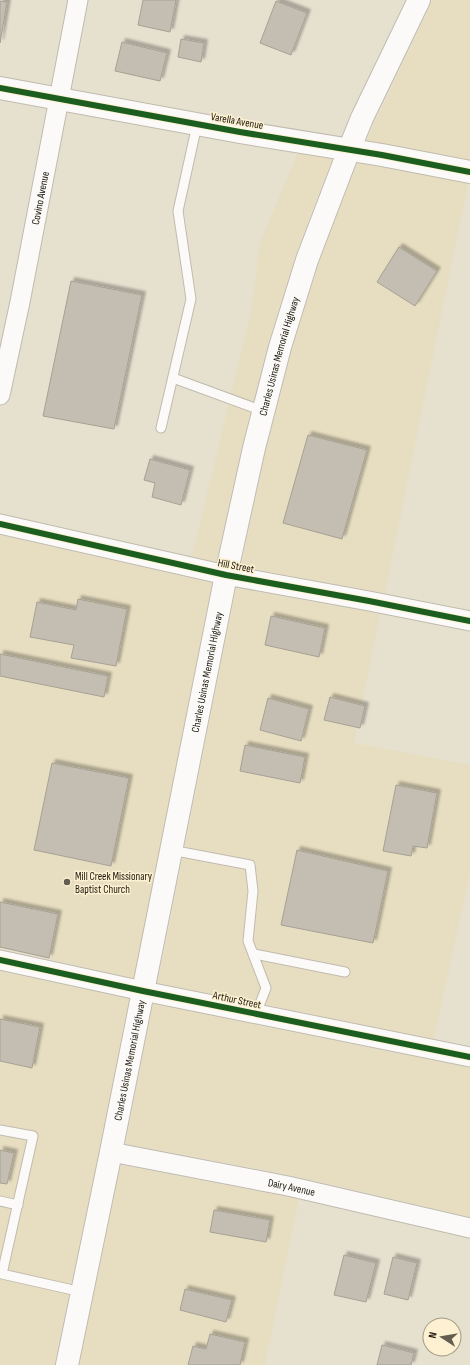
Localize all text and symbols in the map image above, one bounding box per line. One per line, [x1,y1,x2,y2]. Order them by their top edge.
street label: Varella Avenue [210,110,264,132]
street label: Covino Avenue [28,170,51,226]
street label: Charles Usinas Memorial Highway [256,294,302,417]
street label: Hill Street [217,556,256,576]
street label: Charles Usinas Memorial Highway [188,610,225,733]
place label: Mill Creek Missionary Baptist Church [75,870,153,896]
marker: Mill Creek Missionary Baptist Church [62,877,72,887]
street label: Arthur Street [211,988,263,1012]
street label: Charles Usinas Memorial Highway [111,998,148,1122]
street label: Dairy Avenue [267,1176,316,1199]
north arrow [422,1317,462,1357]
text: N [426,1331,440,1339]

